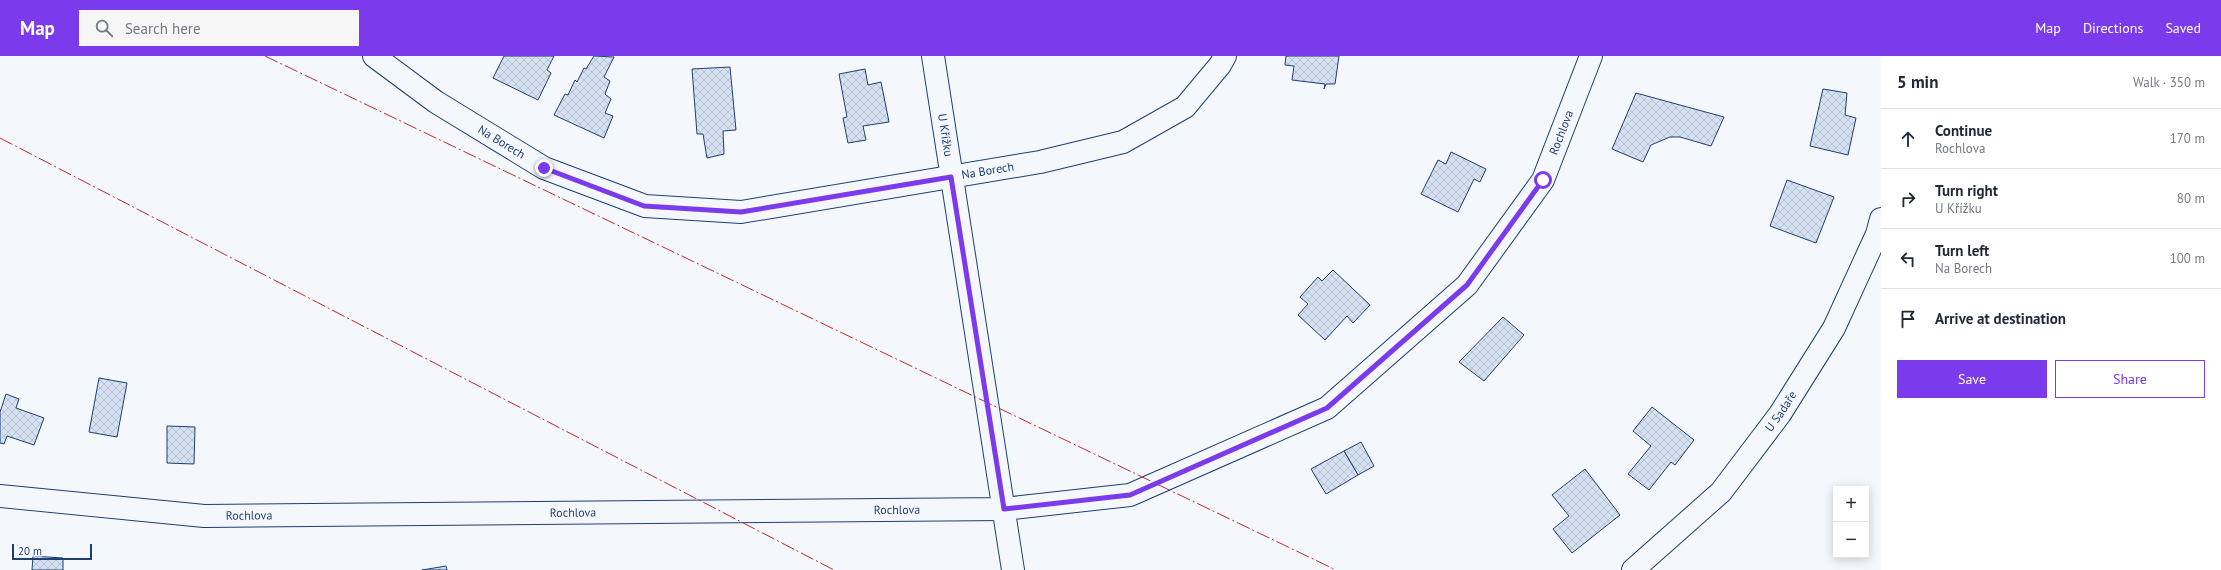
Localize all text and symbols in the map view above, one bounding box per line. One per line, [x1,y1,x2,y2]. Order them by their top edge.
search box [79,10,359,46]
text: Map [20,16,55,40]
icon: search [93,17,115,39]
text: Search here [125,19,201,38]
text: Map [2035,19,2061,37]
text: Directions [2083,19,2143,37]
text: Saved [2165,19,2201,37]
text: 5 min [1897,71,1938,93]
text: Walk · 350 m [2133,74,2205,91]
street label: Rochlova [1546,108,1576,157]
street label: U Křížku [935,112,957,158]
street label: Na Borech [475,121,528,162]
text: Continue [1935,121,1992,140]
icon: ahead [1897,128,1919,150]
text: 170 m [2170,130,2205,147]
text: Rochlova [1935,140,1985,157]
route end [535,159,553,177]
street label: Na Borech [960,159,1015,182]
route start [1534,171,1552,189]
text: Turn right [1935,181,1998,200]
icon: right [1897,188,1919,210]
text: 80 m [2177,190,2205,207]
text: U Křížku [1935,200,1982,217]
text: Turn left [1935,241,1989,260]
icon: left [1897,248,1919,270]
text: 100 m [2170,250,2205,267]
text: Na Borech [1935,260,1992,277]
icon: arrive [1897,308,1919,330]
text: Arrive at destination [1935,309,2066,328]
button: Save [1897,360,2047,398]
button: Share [2055,360,2205,398]
street label: U Sadaře [1761,388,1800,434]
map controls [1833,486,1869,558]
button: + [1833,486,1869,522]
street label: Rochlova [874,502,920,517]
street label: Rochlova [550,505,596,520]
street label: Rochlova [226,507,272,523]
button: − [1833,522,1869,558]
scale bar [12,542,92,561]
text: 20 m [18,544,42,558]

